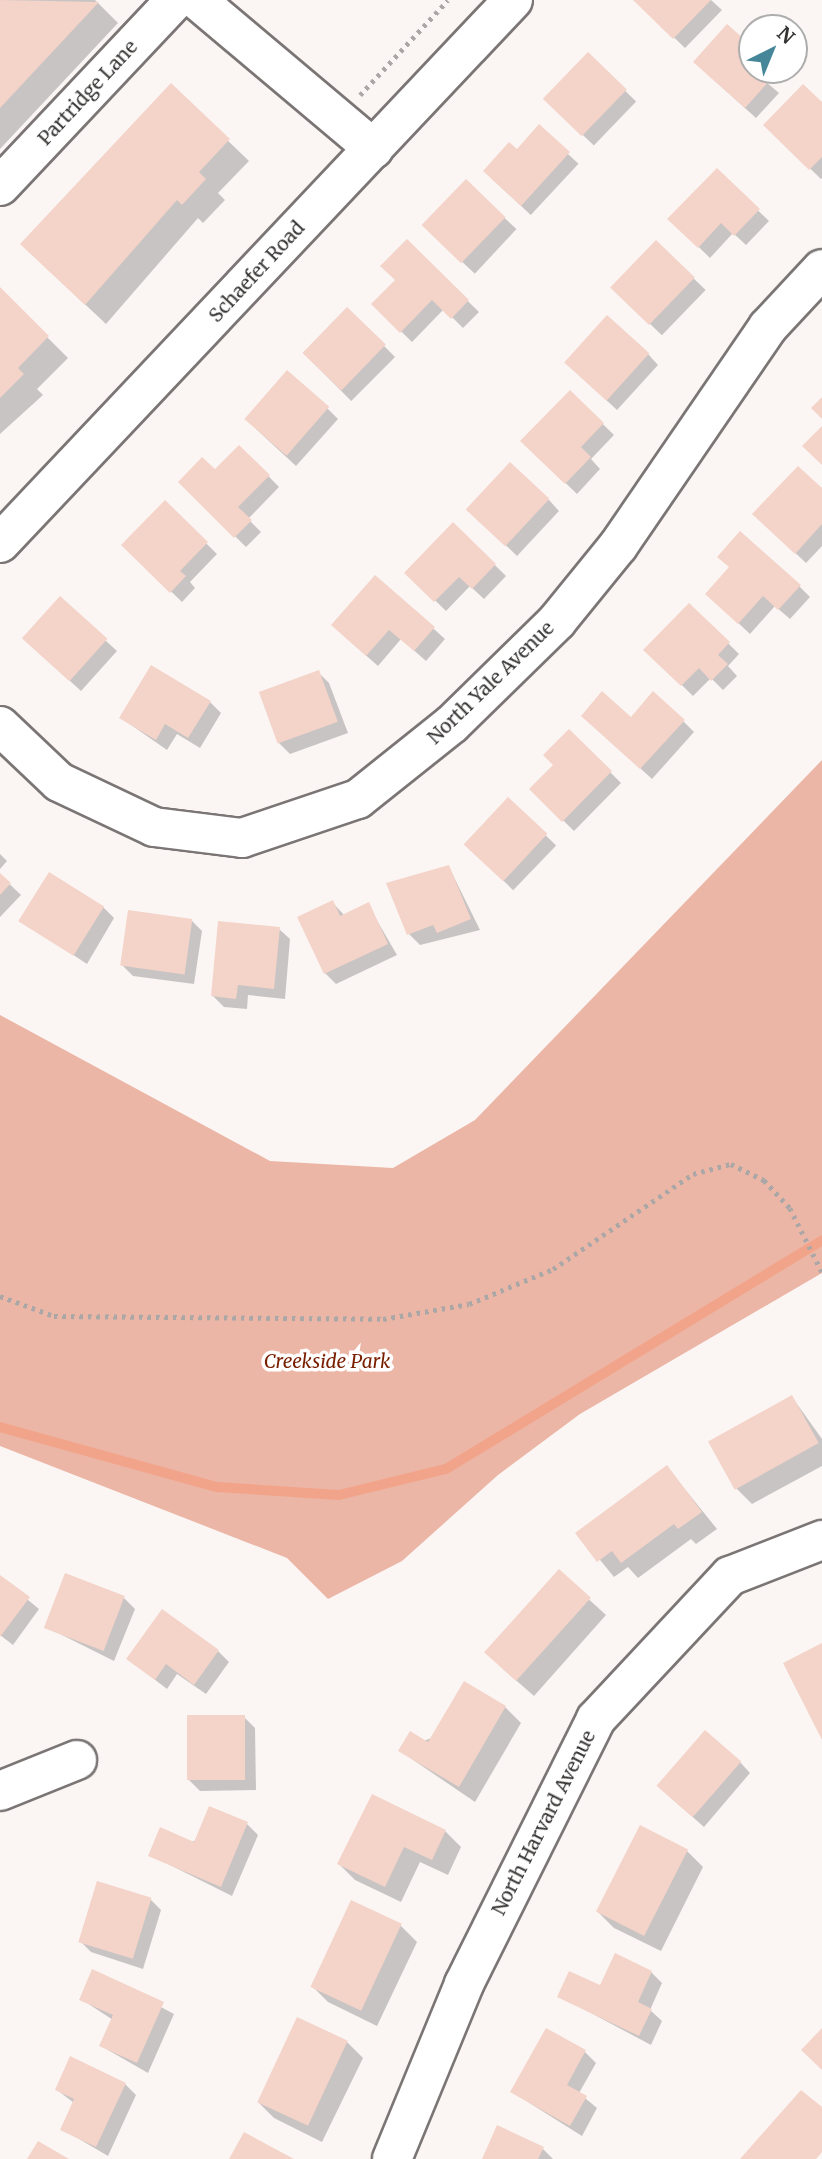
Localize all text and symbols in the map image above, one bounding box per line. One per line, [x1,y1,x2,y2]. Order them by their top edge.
north arrow [738,14,808,84]
text: N [772,21,800,49]
street label: Partridge Lane [34,36,142,150]
street label: Schaefer Road [204,217,310,327]
street label: North Yale Avenue [423,617,559,749]
park label: Creekside Park [264,1351,390,1373]
street label: North Harvard Avenue [487,1727,601,1919]

